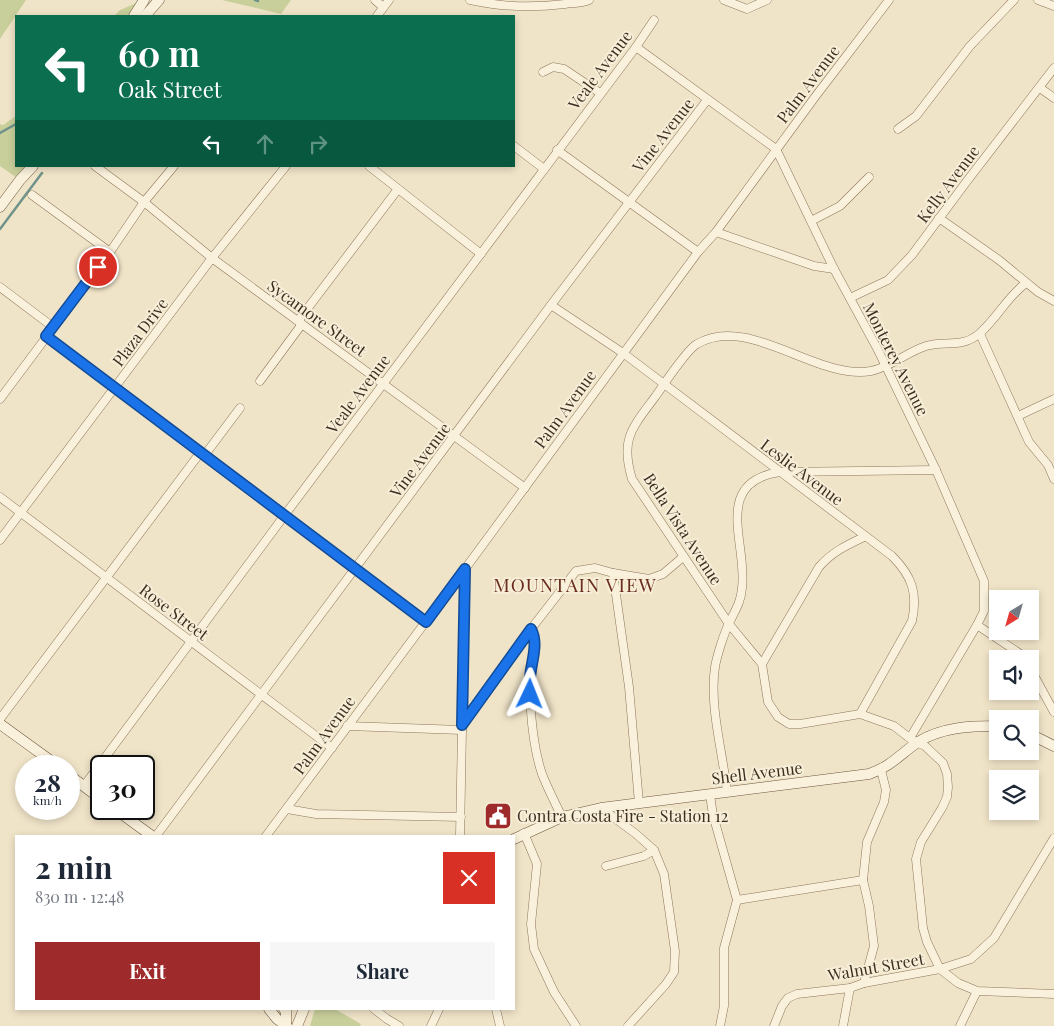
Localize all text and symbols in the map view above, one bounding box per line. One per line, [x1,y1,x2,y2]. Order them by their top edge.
street label: Veale Avenue [562,26,636,114]
text: 60 m [118,29,200,76]
icon: left [35,35,100,100]
street label: Palm Avenue [771,41,844,127]
text: Oak Street [118,74,222,104]
street label: Vine Avenue [627,93,698,177]
icon: left [198,130,226,158]
icon: ahead [251,130,279,158]
icon: right [304,130,332,158]
street label: Kelly Avenue [912,141,984,227]
pin [77,246,119,288]
icon: arrive [84,253,112,281]
street label: Sycamore Street [264,275,371,361]
street label: Plaza Drive [107,293,172,370]
street label: Monterey Avenue [859,299,934,419]
street label: Veale Avenue [320,350,394,438]
street label: Palm Avenue [529,365,600,452]
street label: Vine Avenue [384,418,455,502]
street label: Leslie Avenue [757,434,848,510]
street label: Bella Vista Avenue [639,469,728,589]
district label: MOUNTAIN VIEW [493,571,657,597]
street label: Rose Street [135,579,213,645]
north arrow [989,590,1039,640]
map controls [989,590,1039,820]
button: sound [989,650,1039,700]
position arrow [503,667,555,719]
street label: Palm Avenue [288,691,359,778]
button: search [989,710,1039,760]
speed limit sign: 30 [90,755,155,820]
street label: Shell Avenue [710,757,804,789]
text: 28 [34,765,61,798]
button: layers [989,770,1039,820]
text: km/h [33,792,62,808]
public building icon: Contra Costa Fire - Station 12 [483,801,513,831]
place label: Contra Costa Fire - Station 12 [517,805,728,826]
text: 2 min [35,847,112,887]
button: close [443,852,495,904]
text: 830 m · 12:48 [35,886,124,907]
button: Exit [35,942,260,1000]
button: Share [270,942,495,1000]
street label: Walnut Street [825,948,926,985]

